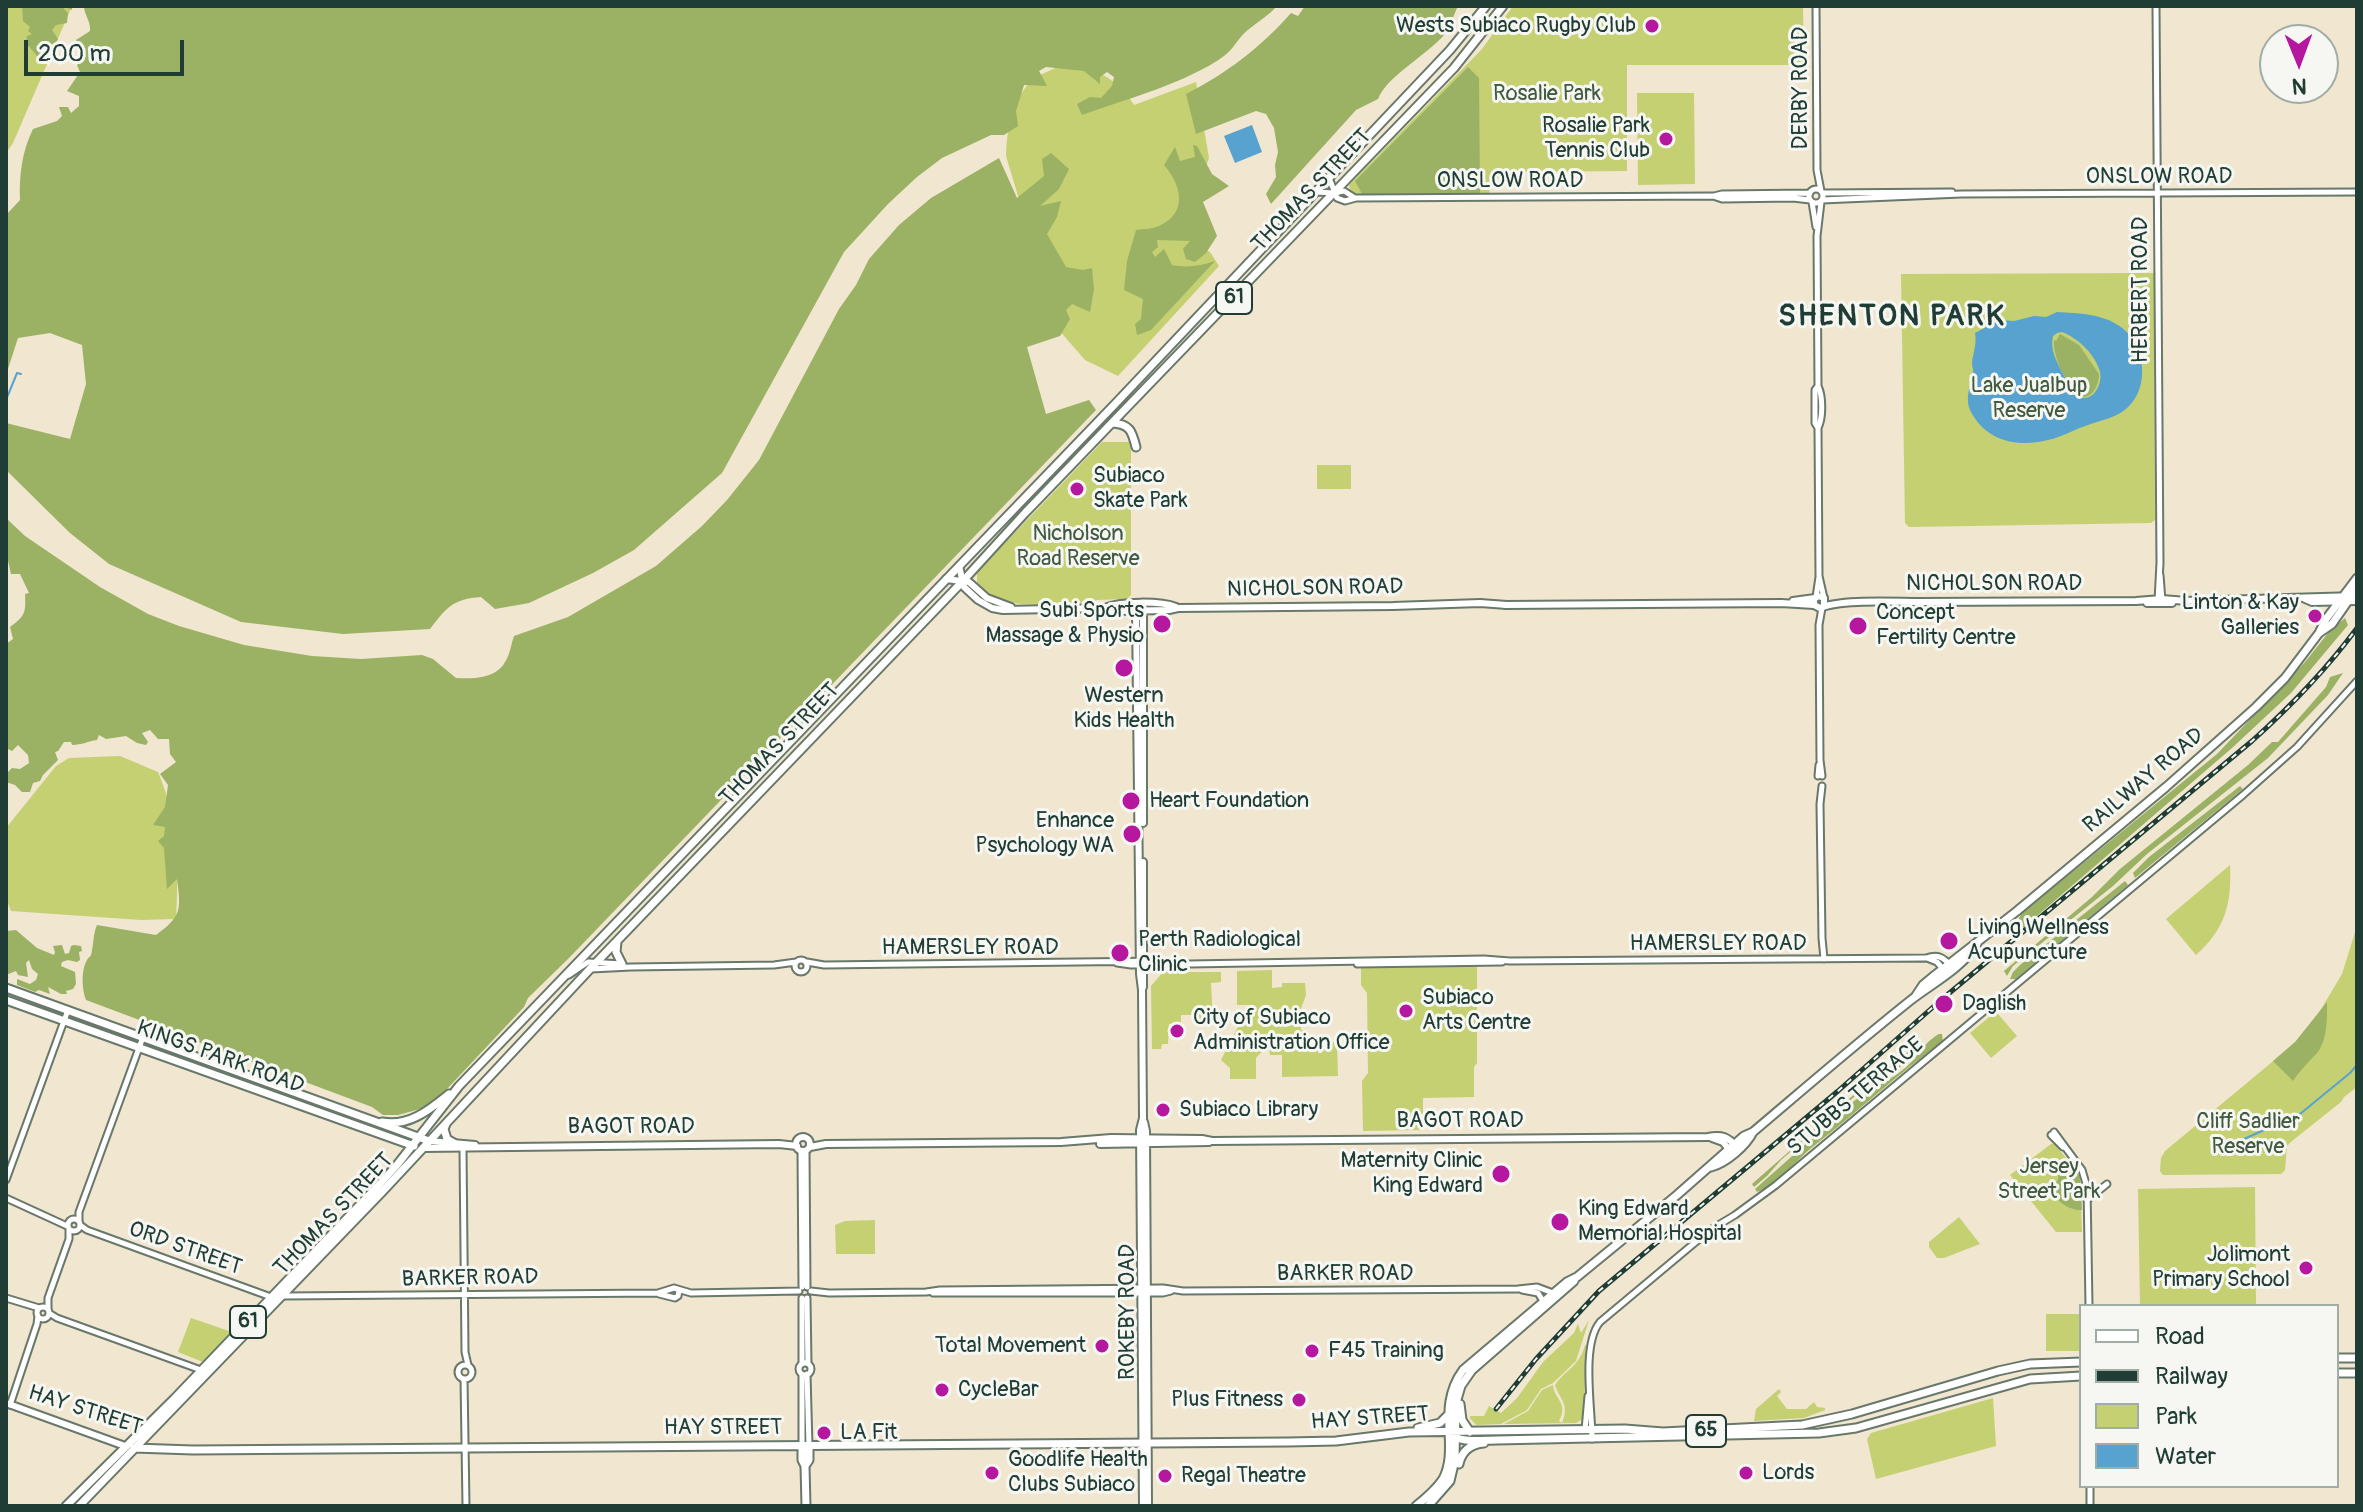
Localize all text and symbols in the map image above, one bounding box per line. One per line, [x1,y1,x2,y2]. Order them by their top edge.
place label: Wests Subiaco Rugby Club [1396,13,1636,39]
marker: Wests Subiaco Rugby Club [1643,17,1661,35]
scale bar [28,24,188,74]
north arrow [2259,24,2339,104]
street label: DERBY ROAD [1788,27,1814,149]
text: 200 m [38,39,111,68]
text: N [2292,72,2307,100]
park label: Rosalie Park [1493,81,1601,107]
place label: Rosalie Park Tennis Club [1542,113,1650,164]
street label: THOMAS STREET [1247,124,1377,258]
marker: Rosalie Park Tennis Club [1657,130,1675,148]
street label: ONSLOW ROAD [2086,164,2232,190]
street label: ONSLOW ROAD [1437,168,1583,194]
street label: HERBERT ROAD [2128,217,2154,363]
road number: 61 [1216,282,1252,314]
district label: SHENTON PARK [1778,299,2006,335]
park label: Lake Jualbup Reserve [1971,373,2087,424]
place label: Subiaco Skate Park [1093,463,1188,514]
marker: Subiaco Skate Park [1068,480,1086,498]
park label: Nicholson Road Reserve [1016,521,1140,572]
street label: NICHOLSON ROAD [1906,571,2082,597]
street label: NICHOLSON ROAD [1227,574,1403,604]
place label: Linton & Kay Galleries [2182,590,2299,642]
place label: Subi Sports Massage & Physio [985,598,1144,650]
place label: Concept Fertility Centre [1876,600,2016,652]
marker: Linton & Kay Galleries [2306,607,2324,625]
marker: Subi Sports Massage & Physio [1151,613,1173,635]
marker: Concept Fertility Centre [1847,615,1869,637]
marker: Western Kids Health [1113,657,1135,679]
street label: THOMAS STREET [715,678,845,812]
place label: Western Kids Health [1073,683,1175,734]
street label: RAILWAY ROAD [2078,723,2210,839]
place label: Heart Foundation [1149,788,1309,814]
marker: Heart Foundation [1120,790,1142,812]
place label: Enhance Psychology WA [975,808,1114,860]
marker: Enhance Psychology WA [1121,823,1143,845]
place label: Living Wellness Acupuncture [1967,915,2109,966]
place label: Perth Radiological Clinic [1138,927,1301,978]
marker: Living Wellness Acupuncture [1938,930,1960,952]
street label: HAMERSLEY ROAD [1629,931,1807,957]
street label: HAMERSLEY ROAD [881,935,1059,961]
marker: Perth Radiological Clinic [1109,942,1131,964]
place label: Subiaco Arts Centre [1422,985,1531,1036]
place label: Daglish [1962,991,2026,1017]
marker: Daglish [1933,993,1955,1015]
marker: Subiaco Arts Centre [1397,1002,1415,1020]
place label: City of Subiaco Administration Office [1193,1005,1390,1056]
street label: KINGS PARK ROAD [133,1015,307,1101]
marker: City of Subiaco Administration Office [1168,1022,1186,1040]
street label: STUBBS TERRACE [1782,1032,1930,1162]
place label: Subiaco Library [1179,1097,1318,1123]
marker: Subiaco Library [1154,1101,1172,1119]
street label: BAGOT ROAD [1396,1108,1524,1134]
park label: Cliff Sadlier Reserve [2196,1109,2300,1160]
street label: BAGOT ROAD [567,1114,695,1140]
street label: THOMAS STREET [269,1148,399,1282]
place label: Maternity Clinic King Edward [1341,1148,1483,1200]
park label: Jersey Street Park [1998,1154,2100,1206]
marker: Maternity Clinic King Edward [1490,1163,1512,1185]
place label: King Edward Memorial Hospital [1578,1196,1742,1248]
marker: King Edward Memorial Hospital [1549,1211,1571,1233]
street label: ORD STREET [125,1216,245,1282]
place label: Jolimont Primary School [2152,1242,2290,1294]
street label: ROKEBY ROAD [1115,1244,1141,1380]
marker: Jolimont Primary School [2297,1259,2315,1277]
street label: BARKER ROAD [1277,1261,1413,1287]
street label: BARKER ROAD [402,1265,538,1293]
legend [2079,1304,2339,1488]
road number: 61 [230,1306,266,1338]
text: Road [2155,1322,2205,1351]
place label: Total Movement [935,1333,1086,1359]
marker: Total Movement [1093,1337,1111,1355]
place label: F45 Training [1328,1338,1444,1364]
marker: F45 Training [1303,1342,1321,1360]
text: Railway [2155,1362,2228,1391]
place label: CycleBar [958,1377,1039,1403]
street label: HAY STREET [25,1380,145,1442]
marker: CycleBar [933,1381,951,1399]
place label: Plus Fitness [1171,1387,1283,1413]
marker: Plus Fitness [1290,1391,1308,1409]
street label: HAY STREET [1310,1402,1430,1436]
text: Park [2155,1402,2197,1431]
street label: HAY STREET [664,1415,782,1441]
road number: 65 [1686,1415,1726,1447]
place label: LA Fit [840,1420,897,1446]
marker: LA Fit [815,1424,833,1442]
text: Water [2155,1442,2216,1471]
place label: Goodlife Health Clubs Subiaco [1008,1447,1148,1498]
place label: Lords [1762,1460,1814,1486]
place label: Regal Theatre [1181,1463,1306,1489]
marker: Goodlife Health Clubs Subiaco [983,1464,1001,1482]
marker: Lords [1737,1464,1755,1482]
marker: Regal Theatre [1156,1467,1174,1485]

